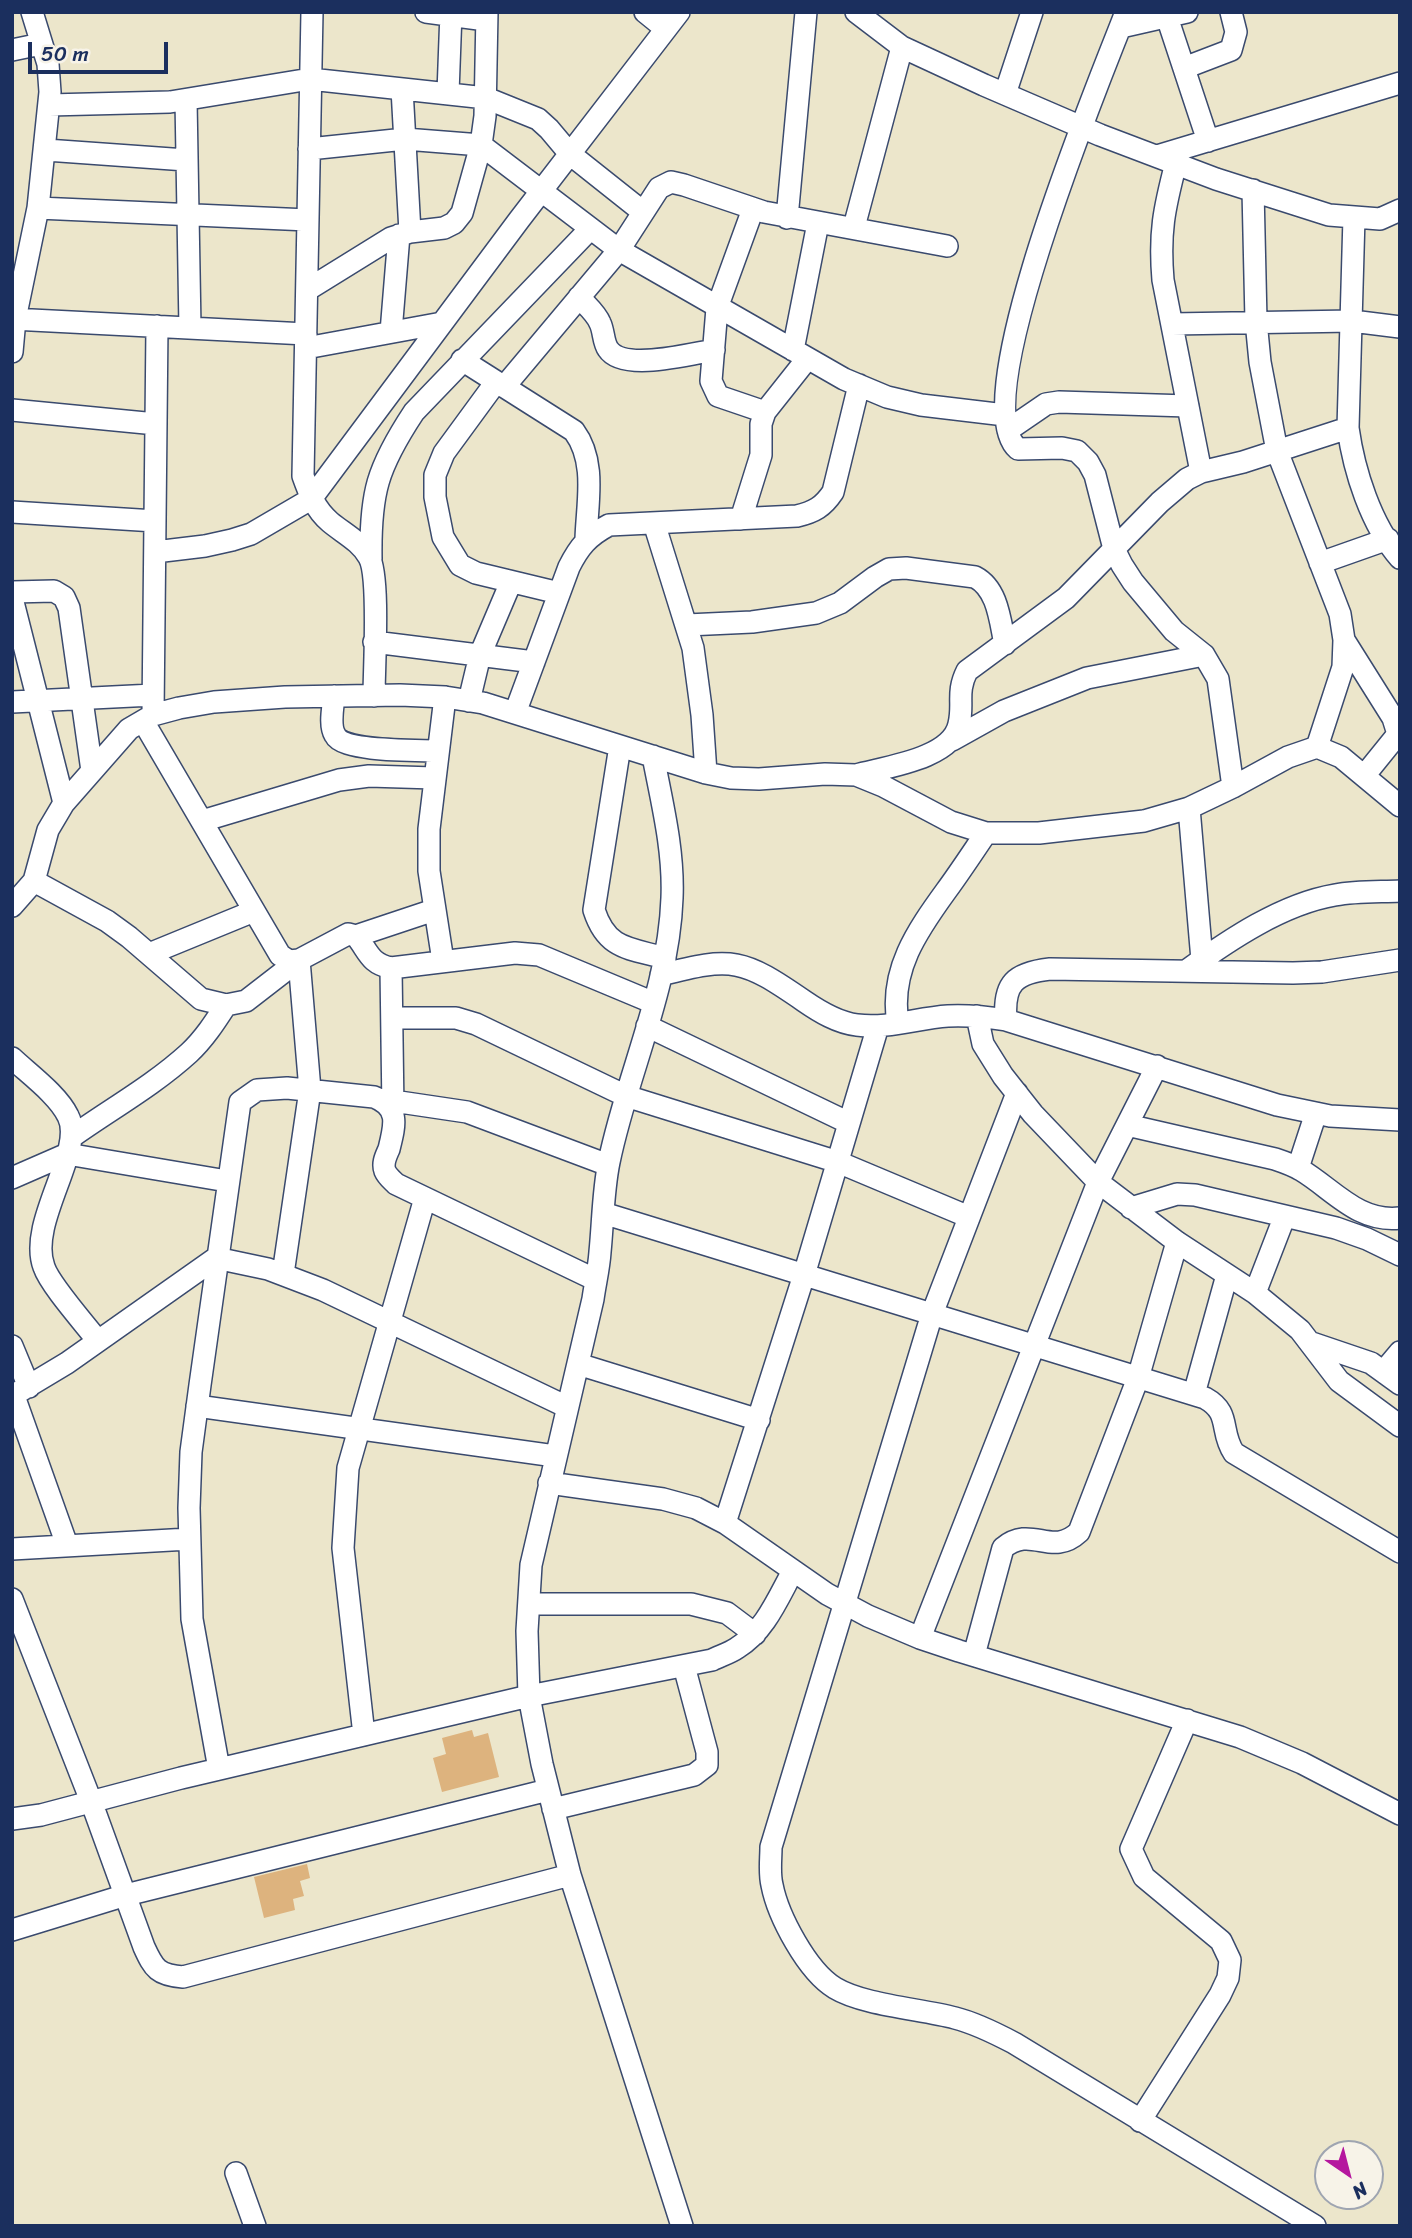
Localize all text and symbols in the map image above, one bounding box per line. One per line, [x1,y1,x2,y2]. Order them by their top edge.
scale bar [32,28,172,72]
text: 50 m [41,35,89,73]
north arrow [1314,2140,1384,2210]
text: N [1345,2174,1375,2208]

